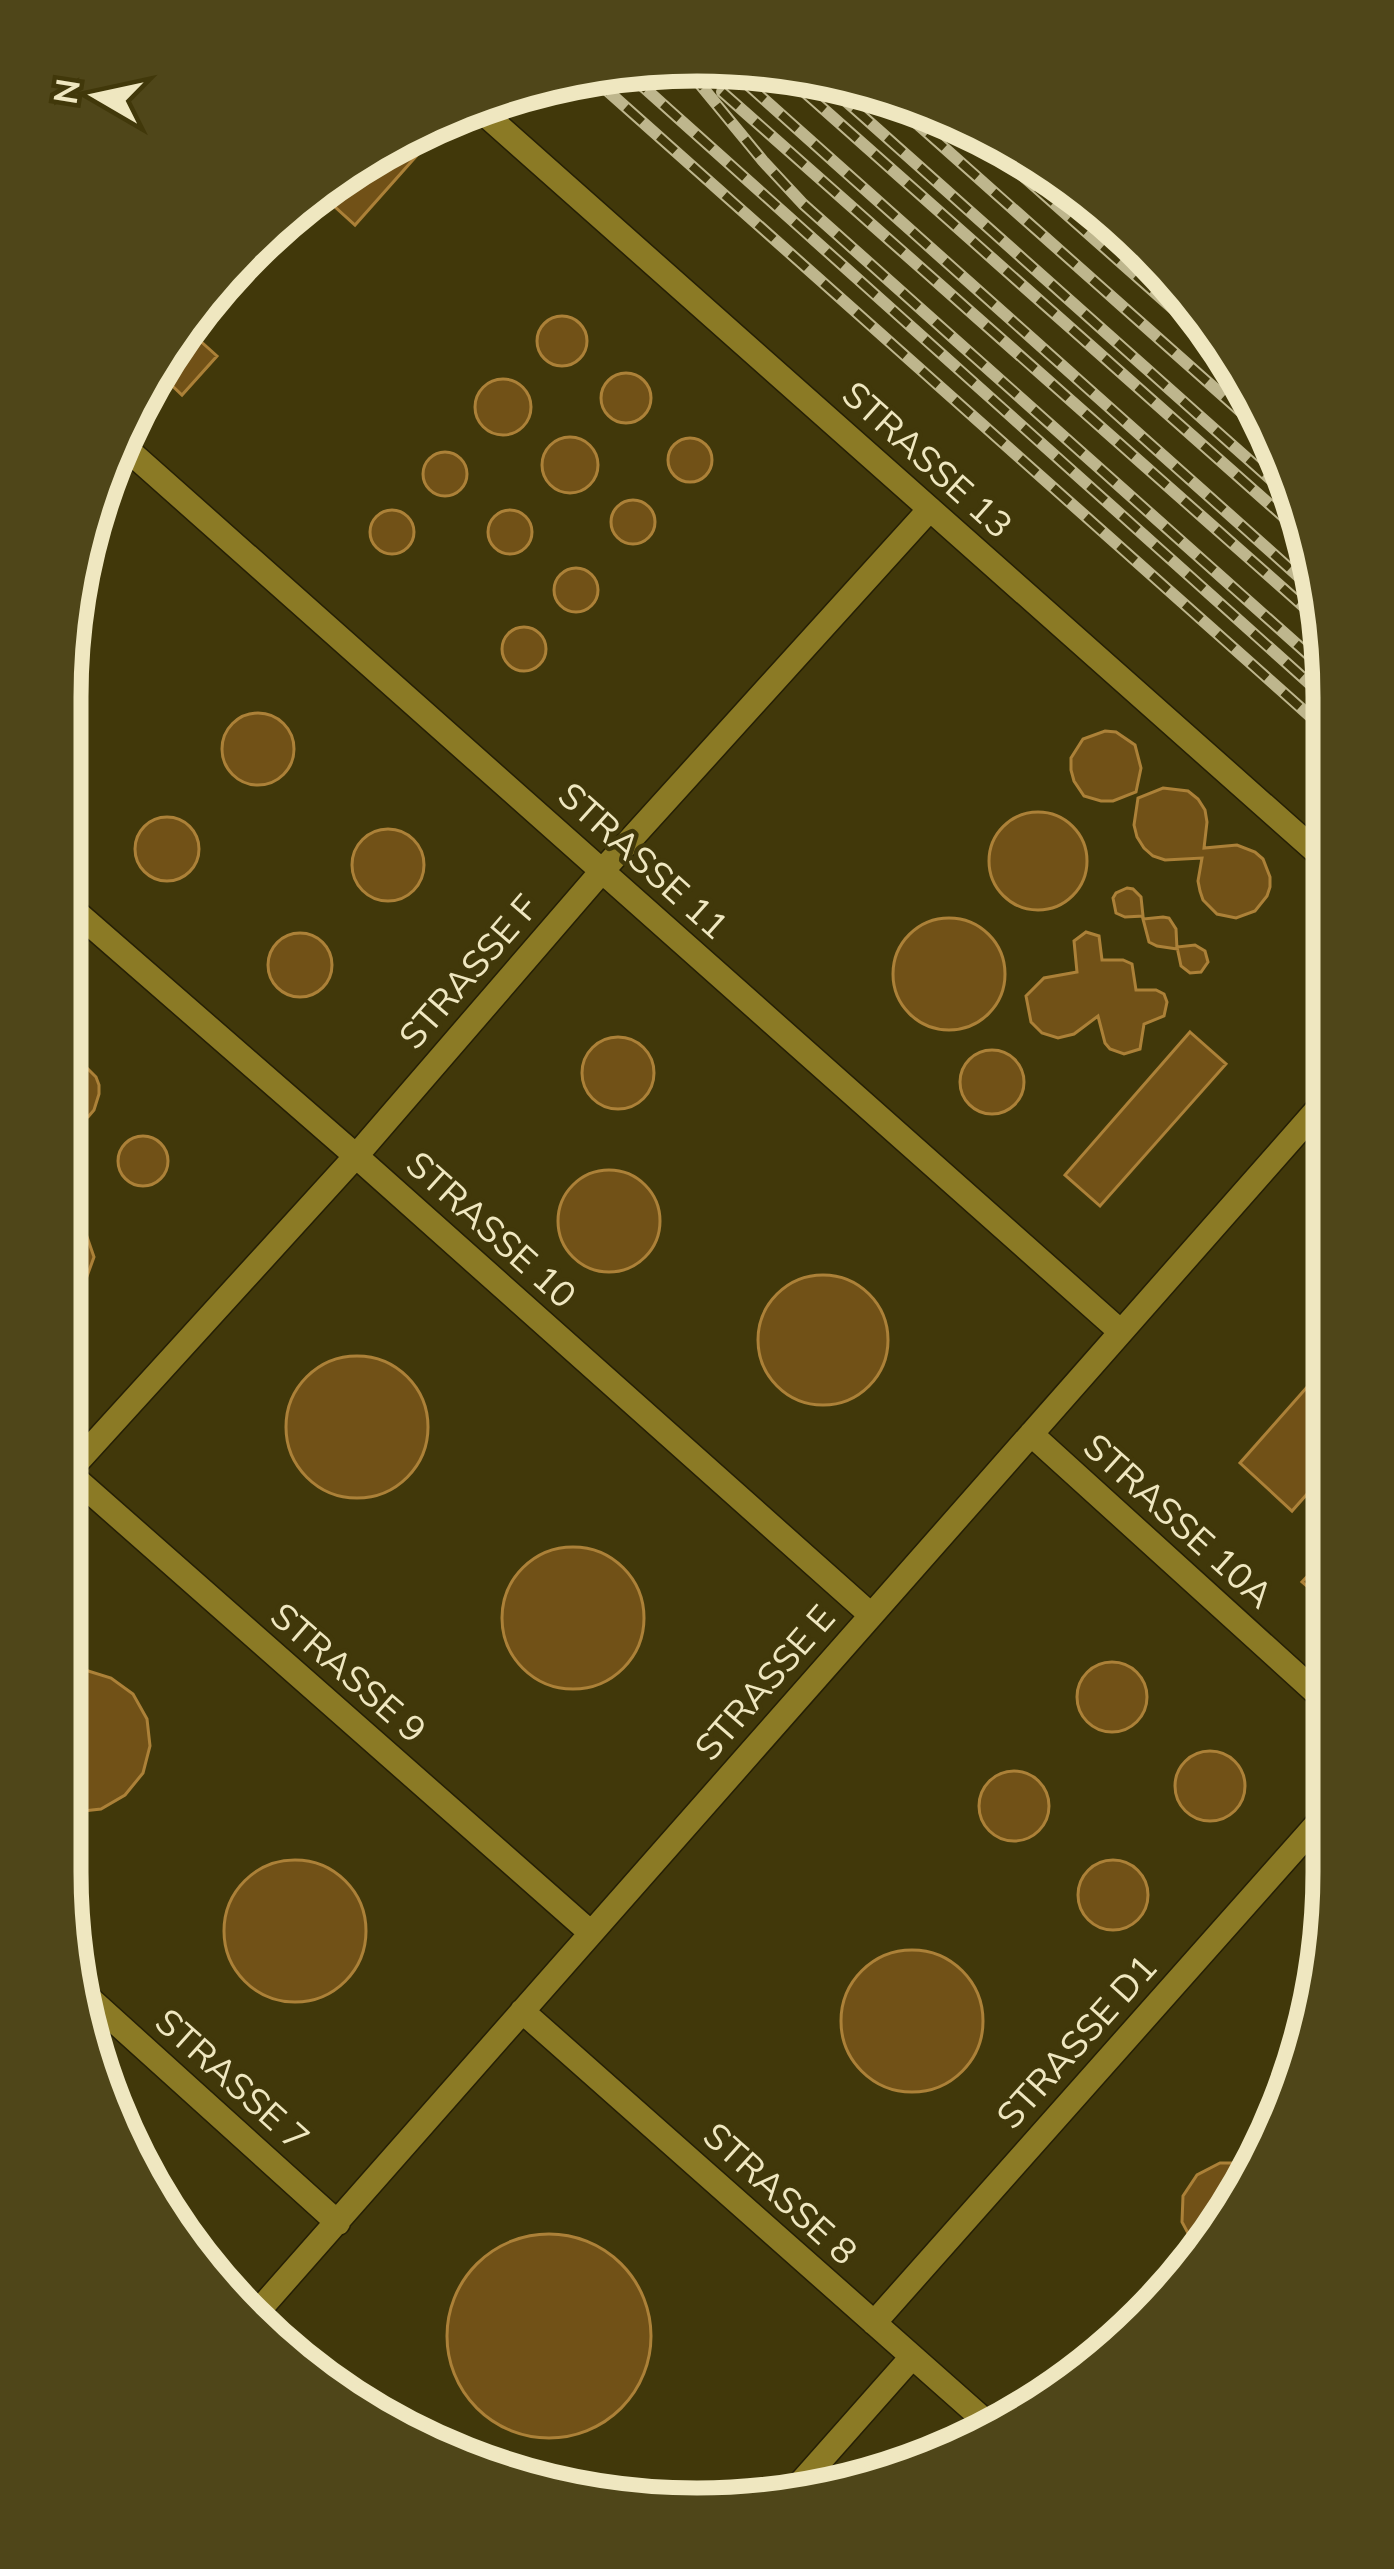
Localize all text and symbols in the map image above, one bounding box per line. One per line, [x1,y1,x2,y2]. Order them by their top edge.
north arrow [36,36,156,156]
text: N [44,76,88,107]
street label: STRASSE 13 [834,371,1022,547]
street label: STRASSE 11 [550,772,738,948]
street label: STRASSE F [389,885,547,1057]
street label: STRASSE 10 [398,1141,586,1317]
street label: STRASSE 10A [1075,1423,1283,1617]
street label: STRASSE 9 [262,1592,436,1752]
street label: STRASSE E [684,1595,844,1769]
street label: STRASSE D1 [986,1945,1166,2137]
street label: STRASSE 7 [147,1998,319,2160]
street label: STRASSE 8 [695,2112,867,2274]

